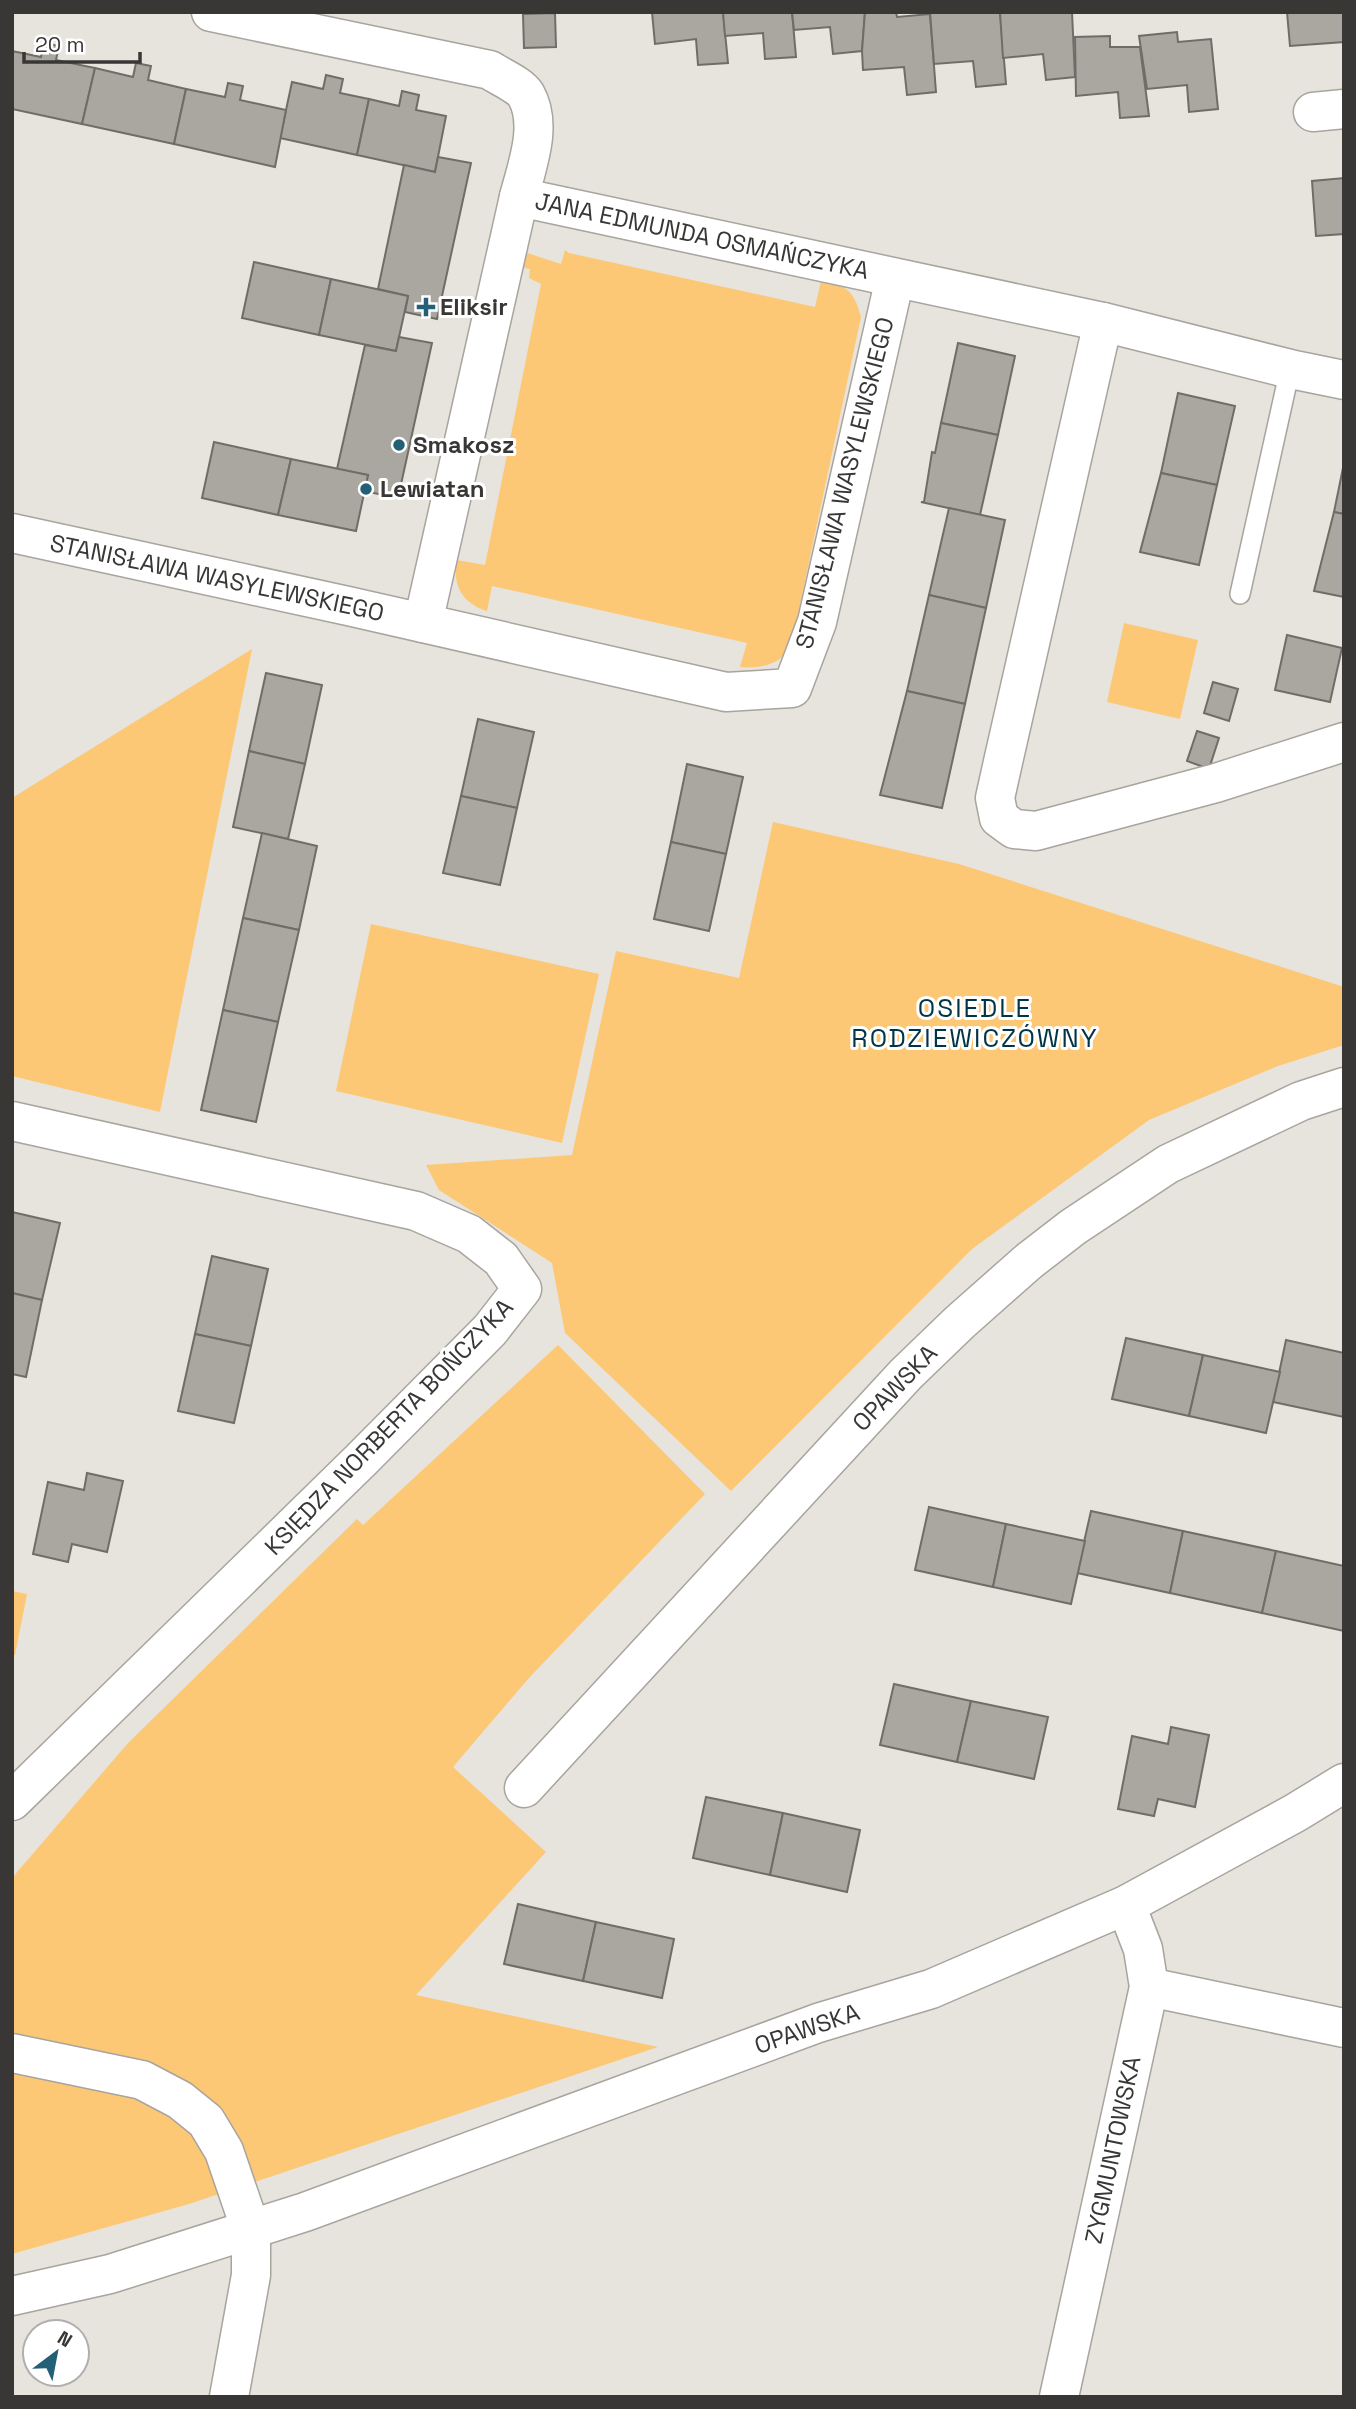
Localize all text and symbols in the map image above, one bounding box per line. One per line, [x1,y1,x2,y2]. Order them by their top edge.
scale bar [24,21,140,65]
text: 20 m [35,31,85,58]
street label: JANA EDMUNDA OSMAŃCZYKA [532,185,872,286]
place label: Eliksir [440,291,508,322]
marker: Eliksir [418,299,434,315]
street label: STANISŁAWA WASYLEWSKIEGO [788,314,901,652]
place label: Smakosz [413,429,514,460]
marker: Smakosz [391,437,407,453]
place label: Lewiatan [380,473,485,504]
marker: Lewiatan [358,481,374,497]
street label: STANISŁAWA WASYLEWSKIEGO [47,527,387,628]
district label: OSIEDLE RODZIEWICZÓWNY [851,991,1099,1055]
street label: KSIĘDZA NORBERTA BOŃCZYKA [258,1292,520,1562]
street label: OPAWSKA [846,1338,944,1438]
street label: OPAWSKA [750,1996,863,2061]
street label: ZYGMUNTOWSKA [1077,2053,1148,2247]
north arrow [21,2318,91,2388]
text: N [53,2325,77,2353]

